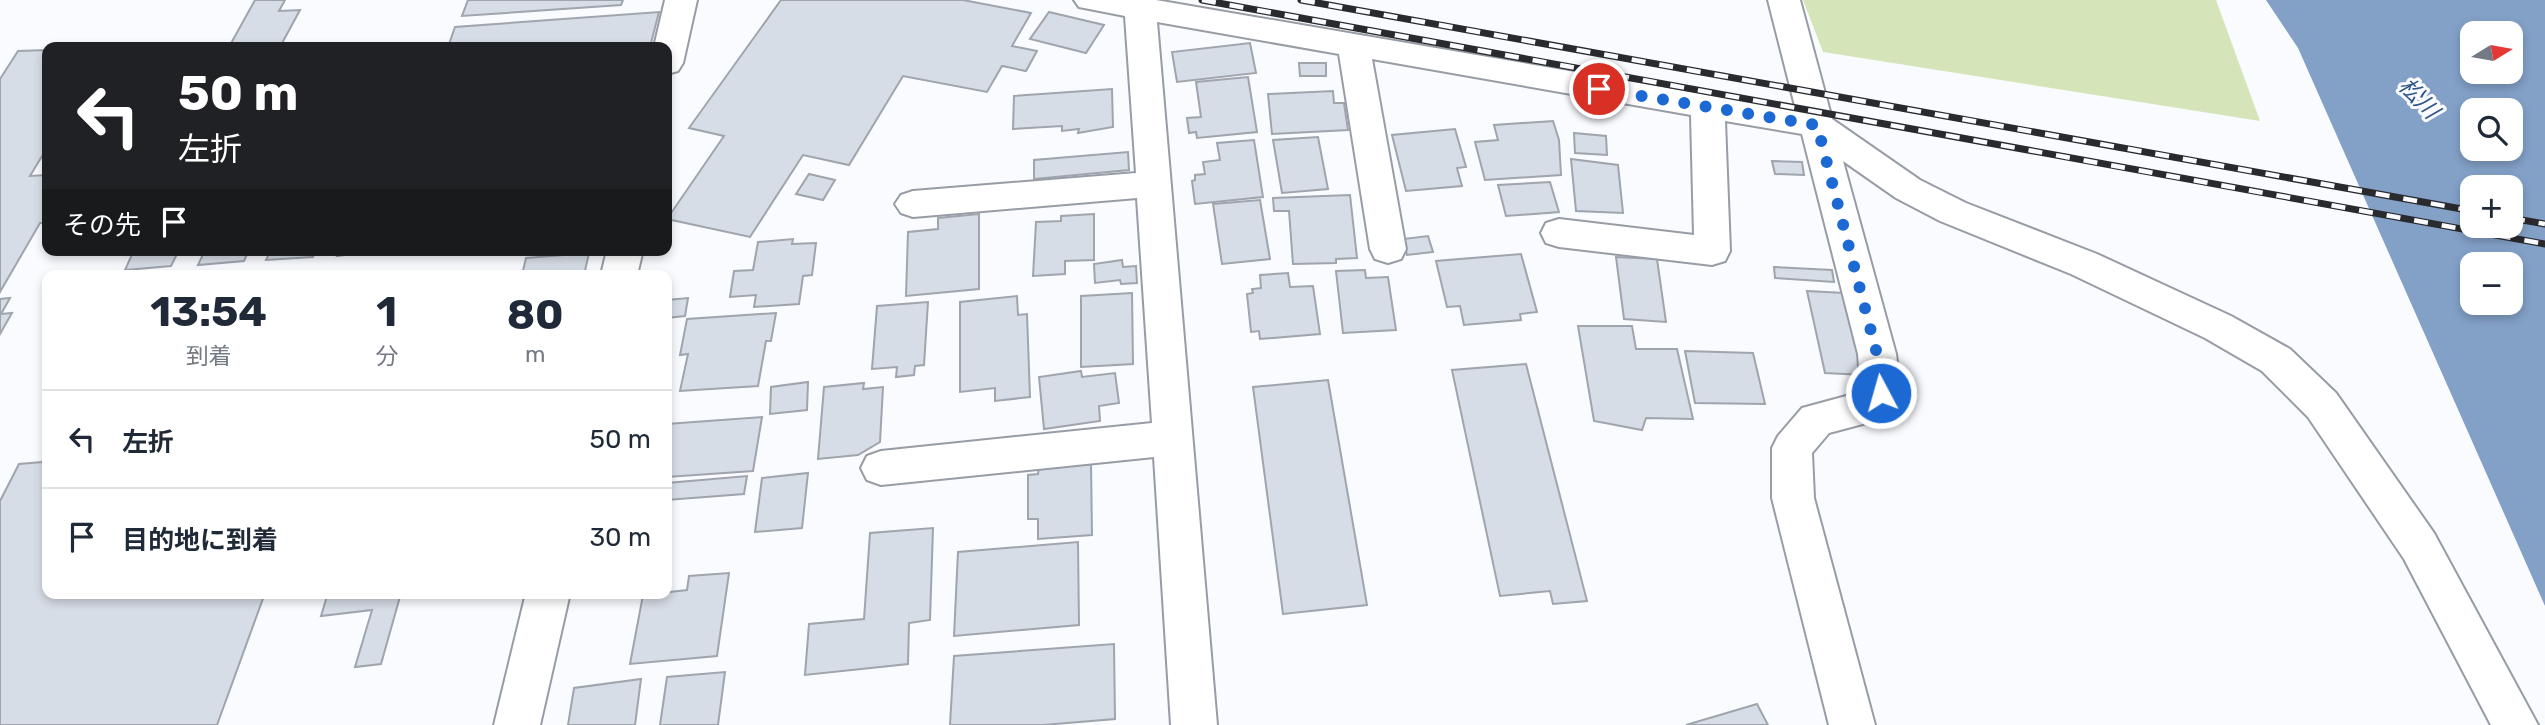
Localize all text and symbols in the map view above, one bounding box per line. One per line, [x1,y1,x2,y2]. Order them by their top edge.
north arrow [2460,21,2524,84]
map controls [2460,21,2523,315]
pin [1569,59,1629,119]
text: 50 m [178,64,298,122]
icon: left [63,70,154,161]
icon: arrive [1580,70,1618,108]
water label: 松川 [2393,72,2447,126]
button: search [2460,98,2523,161]
text: 左折 [178,130,242,168]
button: + [2460,175,2523,238]
icon: arrive [155,203,193,241]
text: その先 [63,210,141,241]
button: − [2460,252,2523,315]
text: 13:54 [150,287,267,337]
text: 1 [376,287,397,337]
text: 80 [507,290,564,340]
text: m [525,340,545,368]
text: 到着 [186,342,232,370]
text: 分 [375,342,398,370]
position arrow [1844,356,1918,430]
icon: left [63,420,101,458]
text: 50 m [590,424,651,455]
text: 左折 [122,427,174,458]
icon: arrive [63,518,101,556]
text: 30 m [589,522,651,553]
text: 目的地に到着 [122,525,278,556]

